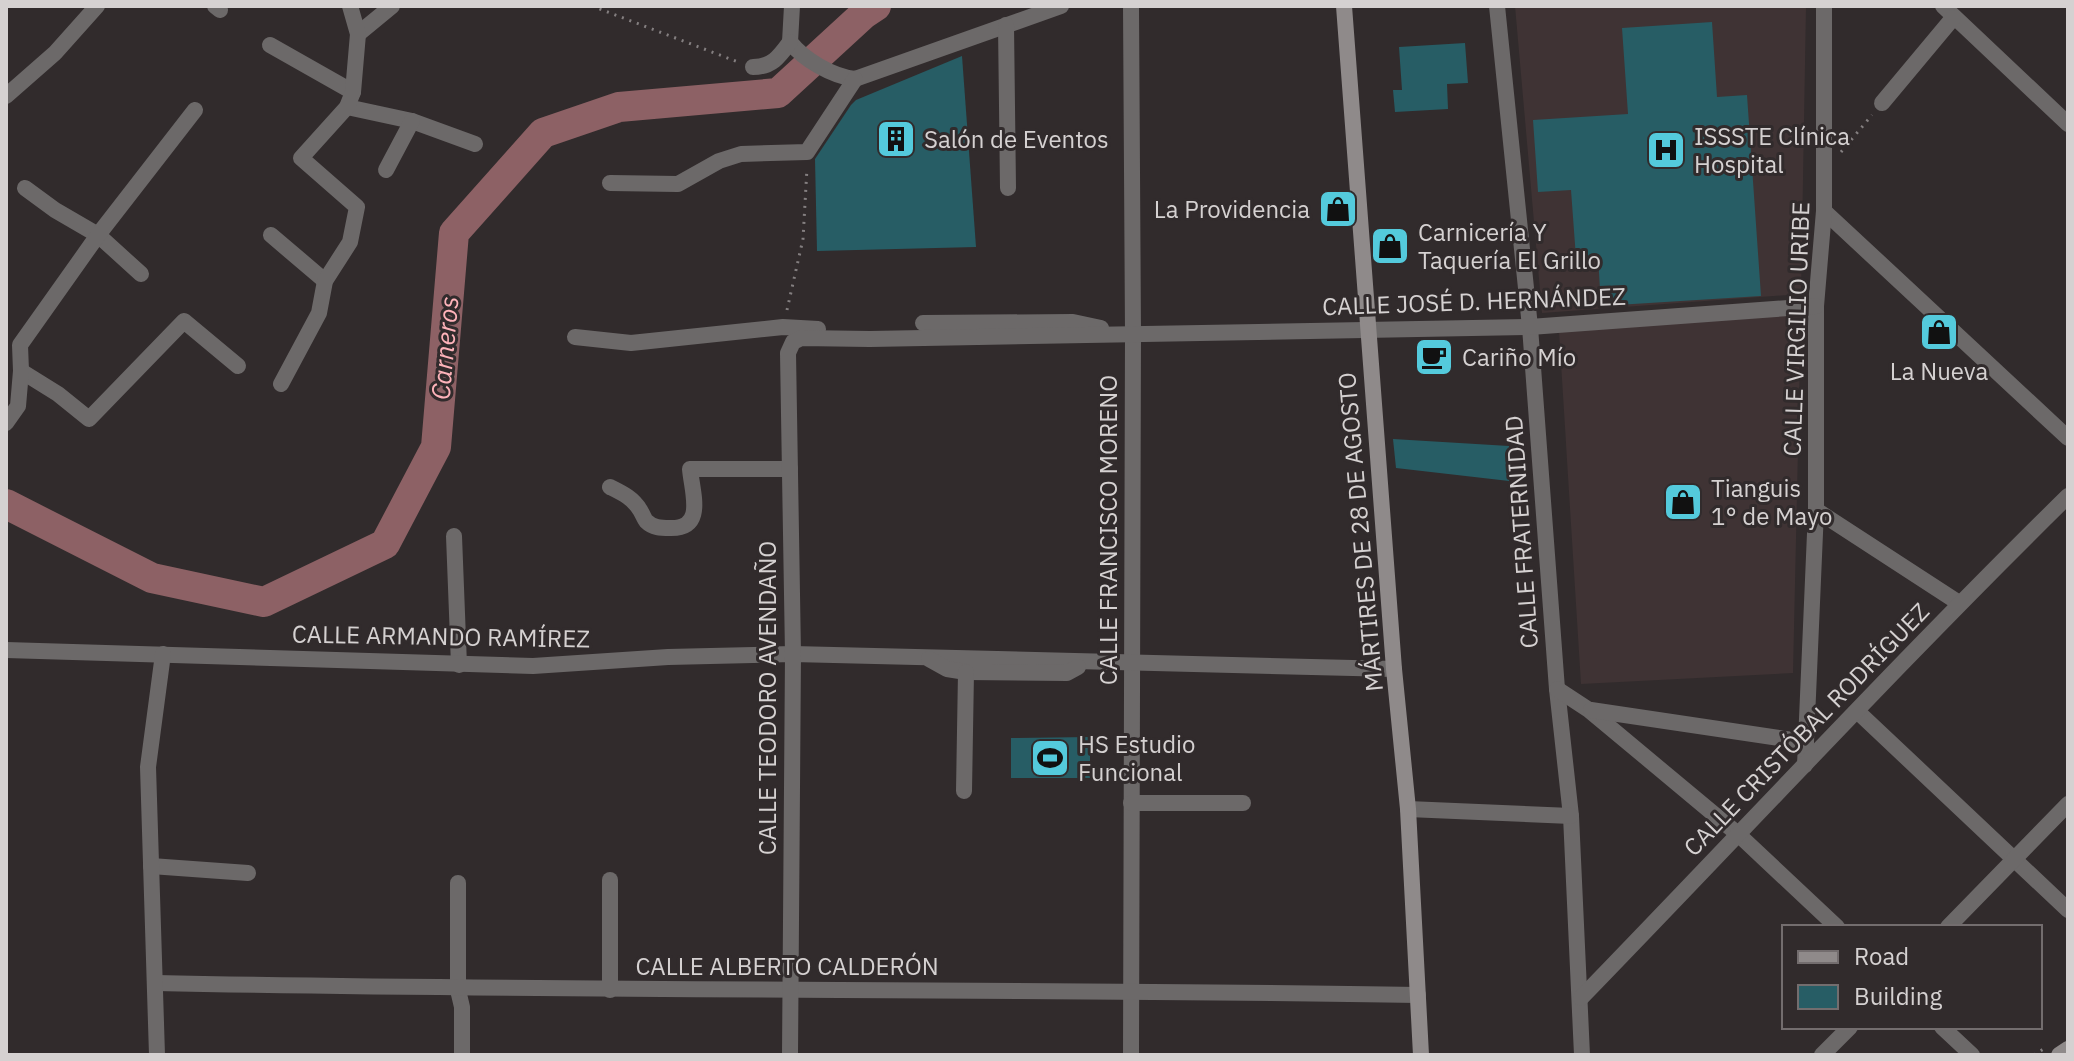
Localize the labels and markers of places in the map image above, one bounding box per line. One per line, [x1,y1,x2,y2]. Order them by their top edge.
building icon: Salón de Eventos [875,118,917,160]
place label: ISSSTE Clínica Hospital [1694,120,1850,180]
place label: Salón de Eventos [924,123,1109,155]
hospital icon: ISSSTE Clínica Hospital [1645,129,1687,171]
shop icon: La Providencia [1317,188,1359,230]
place label: La Providencia [1154,193,1310,225]
place label: Carnicería Y Taquería El Grillo [1418,216,1601,276]
shop icon: Carnicería Y Taquería El Grillo [1369,225,1411,267]
shop icon: La Nueva [1918,311,1960,353]
cafe icon: Cariño Mío [1413,336,1455,378]
place label: Cariño Mío [1462,341,1576,373]
place label: La Nueva [1890,355,1988,387]
place label: Tianguis 1° de Mayo [1711,472,1833,532]
shop icon: Tianguis 1° de Mayo [1662,481,1704,523]
place label: HS Estudio Funcional [1078,728,1196,788]
sports icon: HS Estudio Funcional [1029,737,1071,779]

